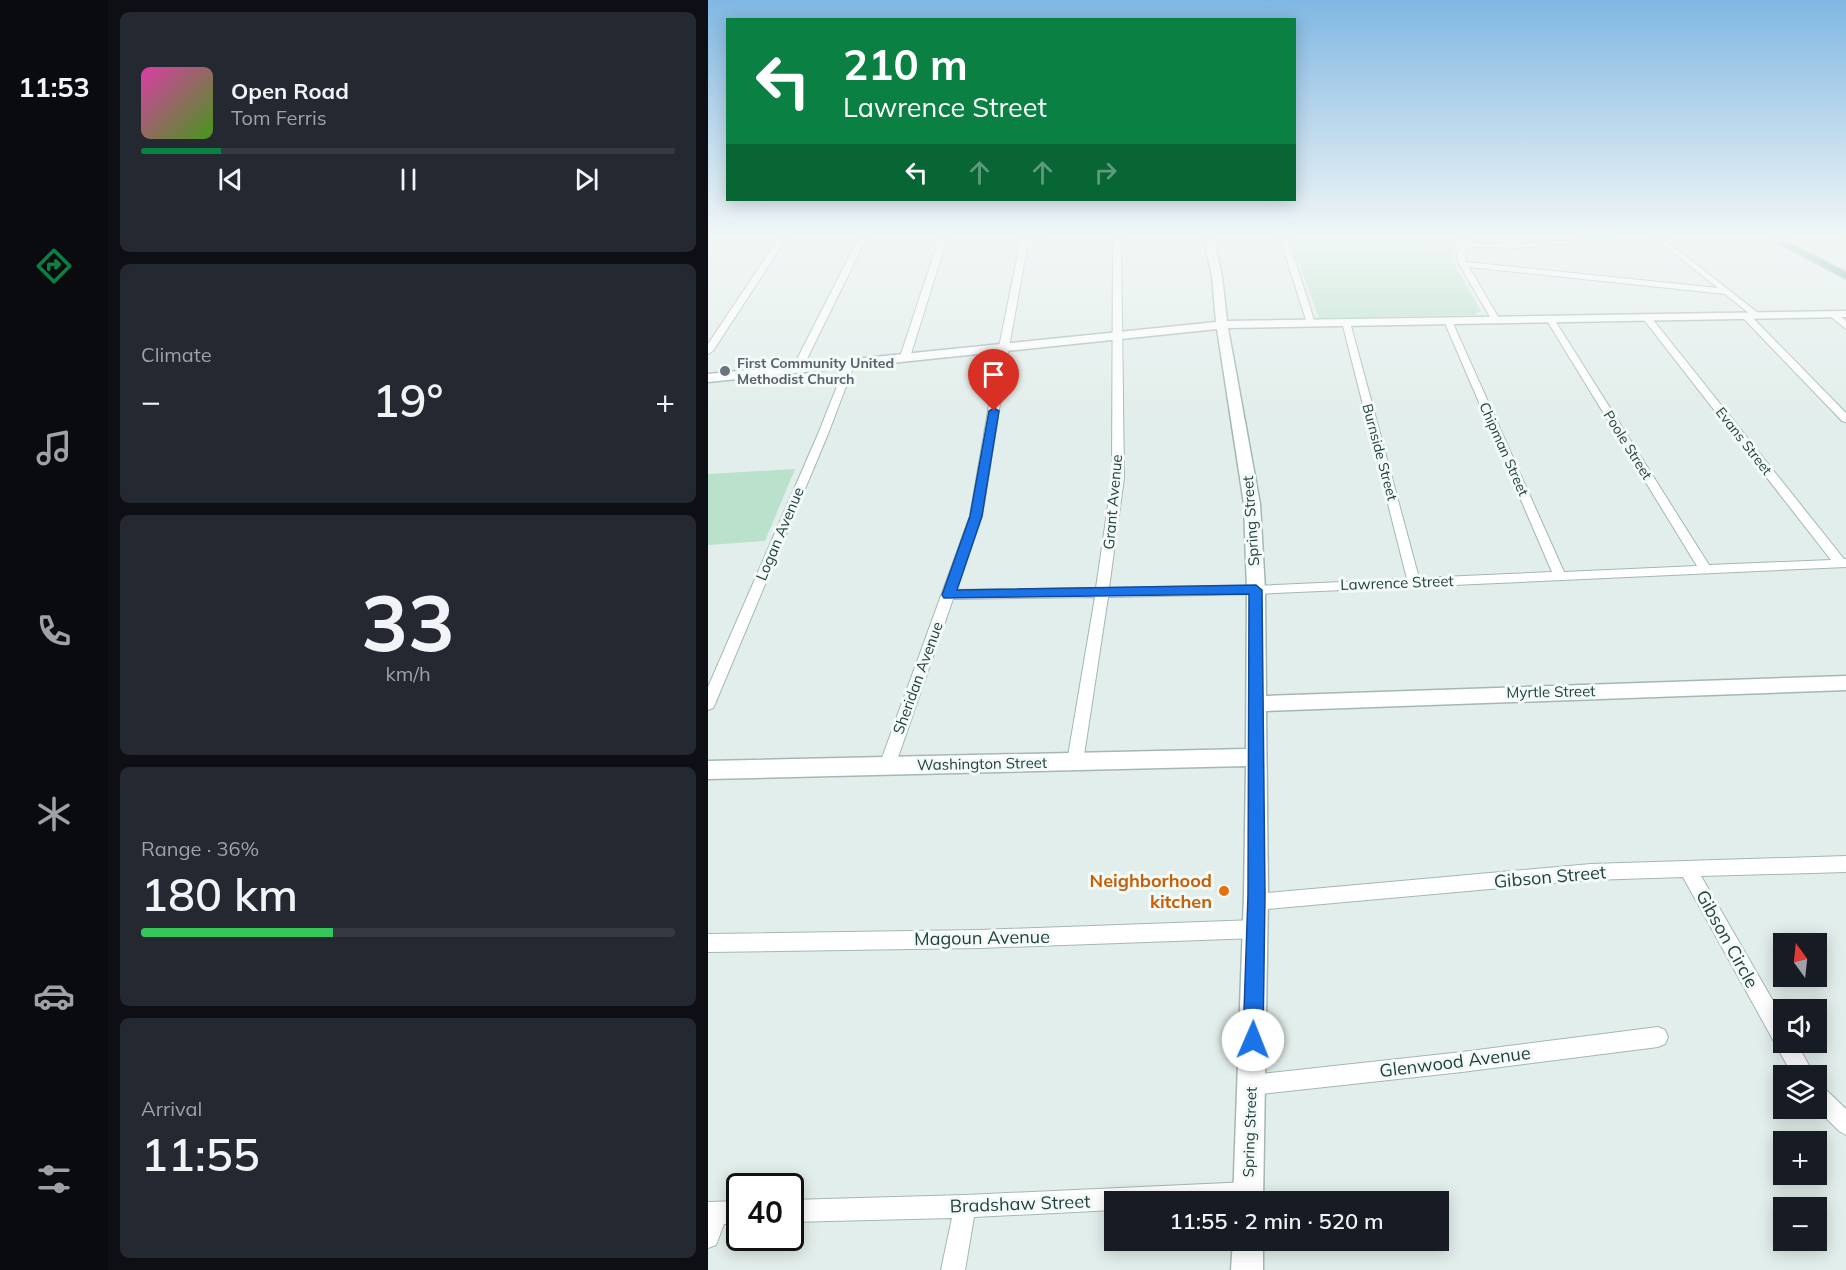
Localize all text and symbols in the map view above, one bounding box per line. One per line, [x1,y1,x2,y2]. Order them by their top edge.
text: 210 m [843,38,968,91]
icon: left [744,42,822,120]
text: 11:53 [18,70,90,104]
text: Open Road [231,77,349,105]
text: Lawrence Street [843,90,1047,124]
text: Tom Ferris [231,105,327,130]
icon: left [900,156,933,189]
icon: ahead [963,156,996,189]
icon: ahead [1026,156,1059,189]
icon: right [1089,156,1122,189]
icon: previous [214,163,247,196]
icon: pause [392,163,425,196]
icon: next [570,163,603,196]
icon: directions [33,245,75,287]
text: Climate [141,342,212,367]
pin [968,349,1019,411]
place label: First Community United Methodist Church [737,354,894,388]
icon: arrive [977,358,1010,391]
marker: First Community United Methodist Church [718,364,732,378]
text: 19° [373,372,443,428]
text: − [141,380,161,421]
text: + [655,380,675,421]
street label: Chipman Street [1475,399,1533,499]
street label: Burnside Street [1358,402,1402,503]
street label: Evans Street [1712,403,1776,479]
street label: Poole Street [1600,407,1656,483]
icon: music [33,427,75,469]
street label: Grant Avenue [1099,454,1126,550]
street label: Spring Street [1238,475,1263,567]
street label: Logan Avenue [751,484,808,583]
street label: Lawrence Street [1340,571,1454,594]
text: 33 [361,573,455,671]
icon: phone [33,610,75,652]
street label: Sheridan Avenue [888,619,947,737]
text: km/h [385,661,431,686]
street label: Myrtle Street [1506,681,1596,702]
street label: Washington Street [917,753,1047,774]
icon: climate [33,793,75,835]
text: Range · 36% [141,836,259,861]
street label: Gibson Street [1493,860,1607,893]
text: 180 km [141,866,298,922]
place label: Neighborhood kitchen [1090,869,1212,913]
marker: Neighborhood kitchen [1217,884,1231,898]
street label: Gibson Circle [1691,886,1764,992]
street label: Magoun Avenue [914,925,1050,950]
north arrow [1773,933,1827,987]
map controls [1773,933,1827,1251]
icon: car [33,975,75,1017]
button: sound [1773,999,1827,1053]
position arrow [1221,1008,1285,1072]
street label: Glenwood Avenue [1378,1041,1532,1082]
button: layers [1773,1065,1827,1119]
street label: Spring Street [1238,1086,1261,1178]
text: Arrival [141,1096,202,1121]
text: 11:55 [141,1126,260,1182]
button: + [1773,1131,1827,1185]
icon: filters [33,1158,75,1200]
speed limit sign: 40 [726,1173,804,1251]
street label: Bradshaw Street [949,1190,1091,1217]
button: − [1773,1197,1827,1251]
text: 11:55 · 2 min · 520 m [1169,1207,1384,1235]

